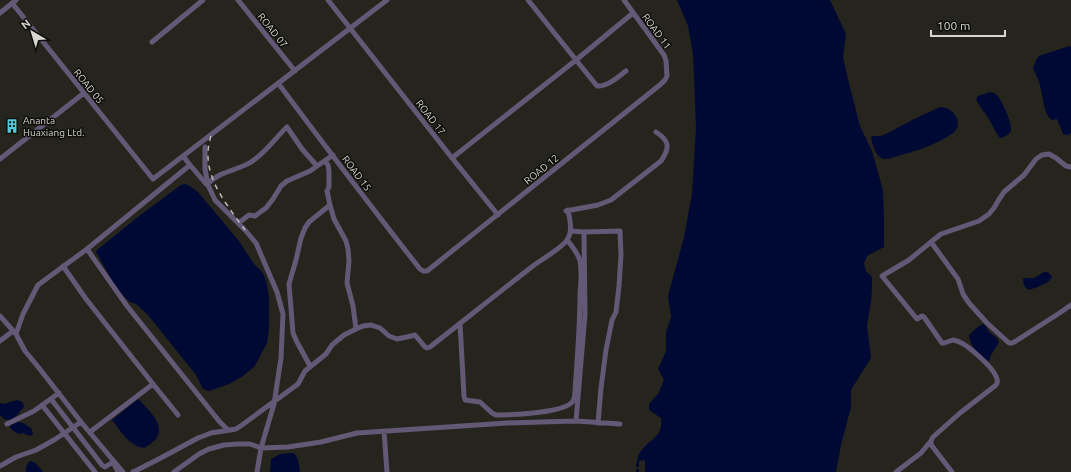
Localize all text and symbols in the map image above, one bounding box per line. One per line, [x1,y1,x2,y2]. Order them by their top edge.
street label: ROAD 07 [255,11,290,50]
street label: ROAD 11 [640,11,673,51]
north arrow [12,12,52,52]
scale bar [931,12,1005,38]
text: N [19,17,33,31]
text: 100 m [937,19,970,32]
street label: ROAD 05 [71,67,106,106]
street label: ROAD 17 [414,98,448,137]
place label: Ananta Huaxiang Ltd. [23,115,85,138]
building icon: Ananta Huaxiang Ltd. [4,118,20,134]
street label: ROAD 12 [522,152,561,187]
street label: ROAD 15 [340,154,373,193]

